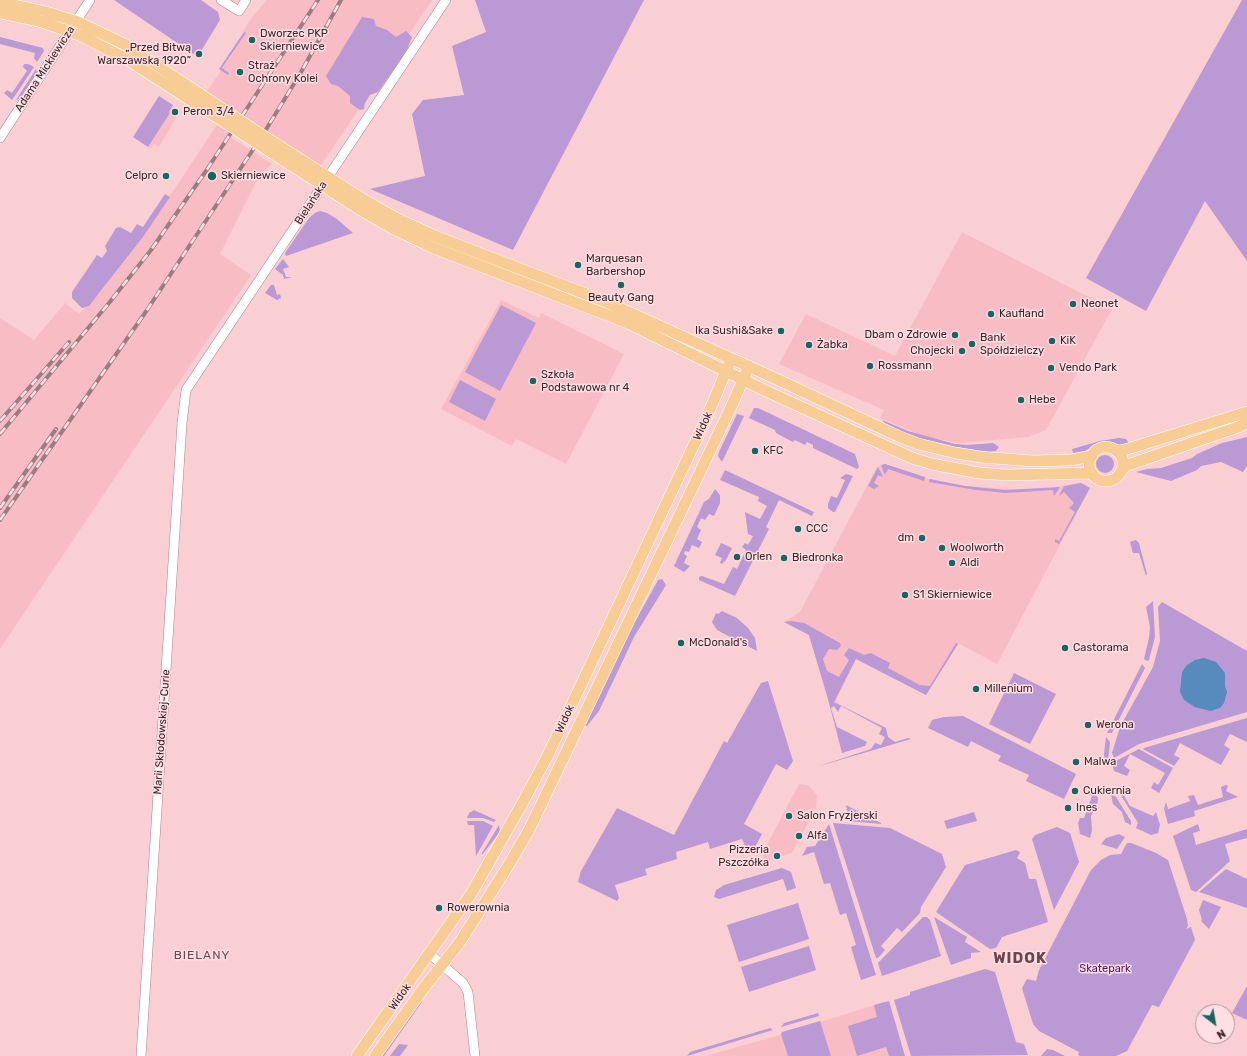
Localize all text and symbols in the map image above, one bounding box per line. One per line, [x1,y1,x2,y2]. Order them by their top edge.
street label: Adama Mickiewicza [12,24,78,114]
place label: Dworzec PKP Skierniewice [260,27,328,53]
marker: Dworzec PKP Skierniewice [247,35,257,45]
place label: „Przed Bitwą Warszawską 1920” [97,41,191,67]
marker: „Przed Bitwą Warszawską 1920” [194,49,204,59]
place label: Straż Ochrony Kolei [248,59,318,85]
marker: Straż Ochrony Kolei [235,67,245,77]
place label: Peron 3/4 [183,105,234,119]
marker: Peron 3/4 [170,107,180,117]
place label: Celpro [125,169,158,183]
place label: Skierniewice [221,169,286,183]
marker: Skierniewice [206,170,218,182]
marker: Celpro [161,171,171,181]
street label: Bielańska [292,179,330,227]
place label: Marquesan Barbershop [586,252,646,278]
marker: Marquesan Barbershop [573,260,583,270]
marker: Beauty Gang [616,280,626,290]
place label: Beauty Gang [588,291,654,305]
place label: Neonet [1081,297,1118,311]
marker: Neonet [1068,299,1078,309]
place label: Kaufland [999,307,1044,321]
marker: Kaufland [986,309,996,319]
place label: Ika Sushi&Sake [695,324,773,338]
marker: Ika Sushi&Sake [776,326,786,336]
place label: Dbam o Zdrowie [864,328,947,342]
marker: Dbam o Zdrowie [950,330,960,340]
place label: Bank Spółdzielczy [980,331,1044,357]
place label: KiK [1060,334,1076,348]
marker: KiK [1047,336,1057,346]
place label: Żabka [817,338,848,352]
marker: Bank Spółdzielczy [967,339,977,349]
marker: Żabka [804,340,814,350]
place label: Chojecki [910,344,954,358]
marker: Chojecki [957,346,967,356]
place label: Rossmann [878,359,932,373]
marker: Rossmann [865,361,875,371]
place label: Vendo Park [1059,361,1117,375]
marker: Vendo Park [1046,363,1056,373]
place label: Szkoła Podstawowa nr 4 [541,368,629,394]
marker: Szkoła Podstawowa nr 4 [528,376,538,386]
place label: Hebe [1029,393,1056,407]
marker: Hebe [1016,395,1026,405]
street label: Widok [691,410,715,442]
place label: KFC [763,444,783,458]
marker: KFC [750,446,760,456]
place label: CCC [806,522,828,536]
marker: CCC [793,524,803,534]
place label: dm [898,531,914,545]
marker: dm [917,533,927,543]
place label: Woolworth [950,541,1004,555]
marker: Woolworth [937,543,947,553]
place label: Orlen [745,550,772,564]
place label: Biedronka [792,551,843,565]
marker: Orlen [732,552,742,562]
marker: Biedronka [779,553,789,563]
place label: Aldi [960,556,979,570]
marker: Aldi [947,558,957,568]
place label: S1 Skierniewice [913,588,992,602]
marker: S1 Skierniewice [900,590,910,600]
place label: McDonald's [689,636,747,650]
marker: McDonald's [676,638,686,648]
place label: Castorama [1073,641,1129,655]
marker: Castorama [1060,643,1070,653]
street label: Marii Skłodowskiej-Curie [151,669,173,795]
place label: Millenium [984,682,1033,696]
marker: Millenium [971,684,981,694]
street label: Widok [553,703,577,735]
place label: Werona [1096,718,1134,732]
marker: Werona [1083,720,1093,730]
place label: Malwa [1084,755,1116,769]
marker: Malwa [1071,757,1081,767]
place label: Cukiernia [1083,784,1131,798]
marker: Cukiernia [1070,786,1080,796]
place label: Ines [1076,801,1097,815]
marker: Ines [1063,803,1073,813]
place label: Salon Fryzjerski [797,809,877,823]
marker: Salon Fryzjerski [784,811,794,821]
place label: Alfa [807,829,827,843]
marker: Alfa [794,831,804,841]
place label: Pizzeria Pszczółka [718,843,769,869]
marker: Pizzeria Pszczółka [772,851,782,861]
place label: Rowerownia [447,901,510,915]
marker: Rowerownia [434,903,444,913]
district label: BIELANY [174,949,230,963]
district label: WIDOK [993,950,1047,968]
park label: Skatepark [1079,962,1131,976]
street label: Widok [386,981,414,1013]
north arrow [1195,1004,1235,1044]
text: N [1214,1026,1228,1041]

